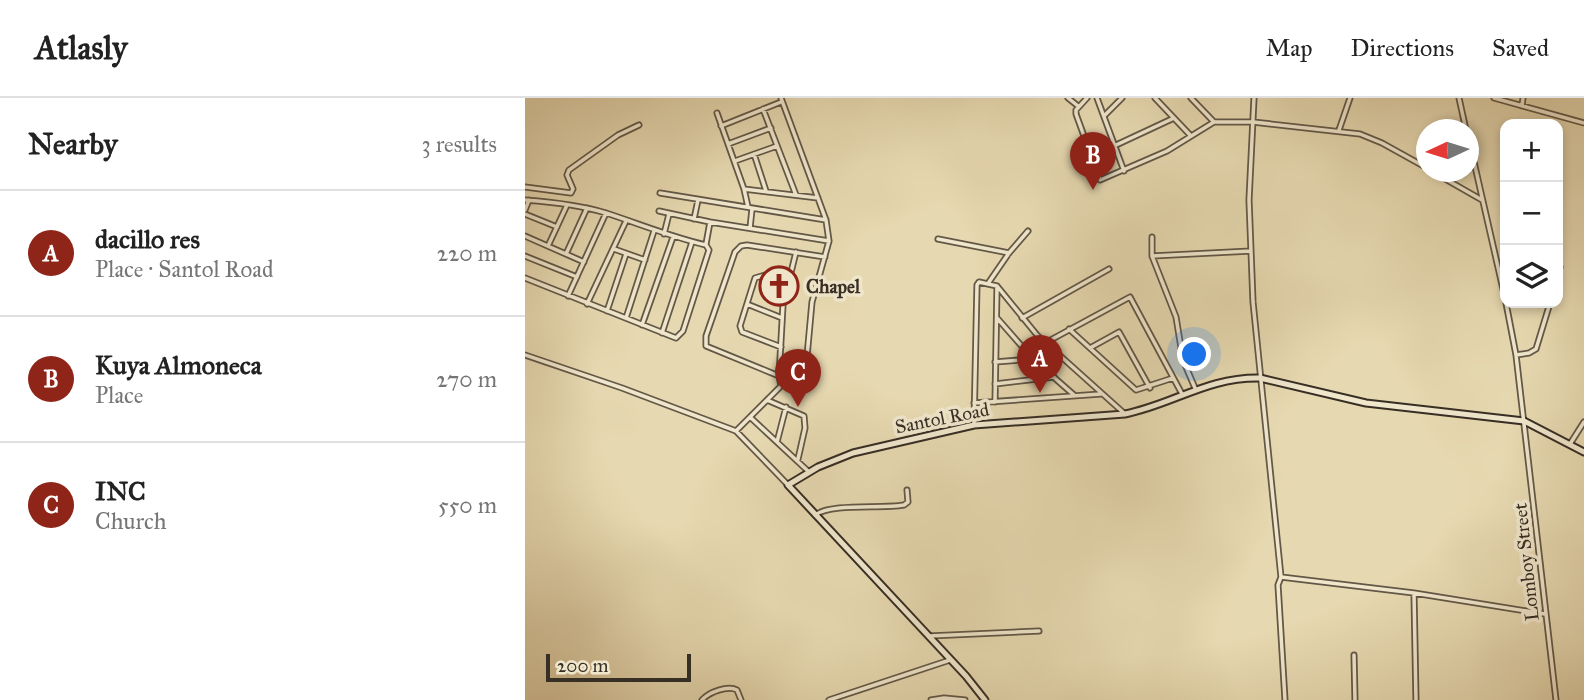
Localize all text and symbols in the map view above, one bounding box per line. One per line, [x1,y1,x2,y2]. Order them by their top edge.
text: Atlasly [35,28,127,68]
text: Map [1266,33,1313,63]
text: Directions [1351,33,1454,63]
text: Saved [1492,33,1549,63]
north arrow [1416,119,1479,182]
map controls [1500,119,1563,308]
button: + [1500,119,1563,182]
text: Nearby [28,126,118,162]
text: 3 results [421,130,497,158]
pin: B [1070,132,1116,190]
button: − [1500,182,1563,245]
text: dacillo res [95,223,200,255]
text: A [43,239,59,267]
text: 220 m [437,239,497,267]
button: layers [1500,245,1563,308]
text: Place · Santol Road [95,255,274,283]
church icon: Chapel [758,265,800,307]
place label: Chapel [806,275,861,299]
pin: A [1017,335,1063,393]
your location [1177,337,1211,371]
text: Kuya Almoneca [95,349,262,381]
pin: C [775,349,821,407]
text: B [43,365,59,393]
text: 270 m [436,365,497,393]
text: Place [95,381,143,409]
street label: Santol Road [893,398,991,438]
text: INC [95,475,146,507]
text: C [43,491,59,519]
text: 550 m [438,491,497,519]
street label: Lomboy Street [1508,502,1544,622]
text: Church [95,507,167,535]
scale bar [546,651,691,683]
text: 200 m [557,654,609,677]

